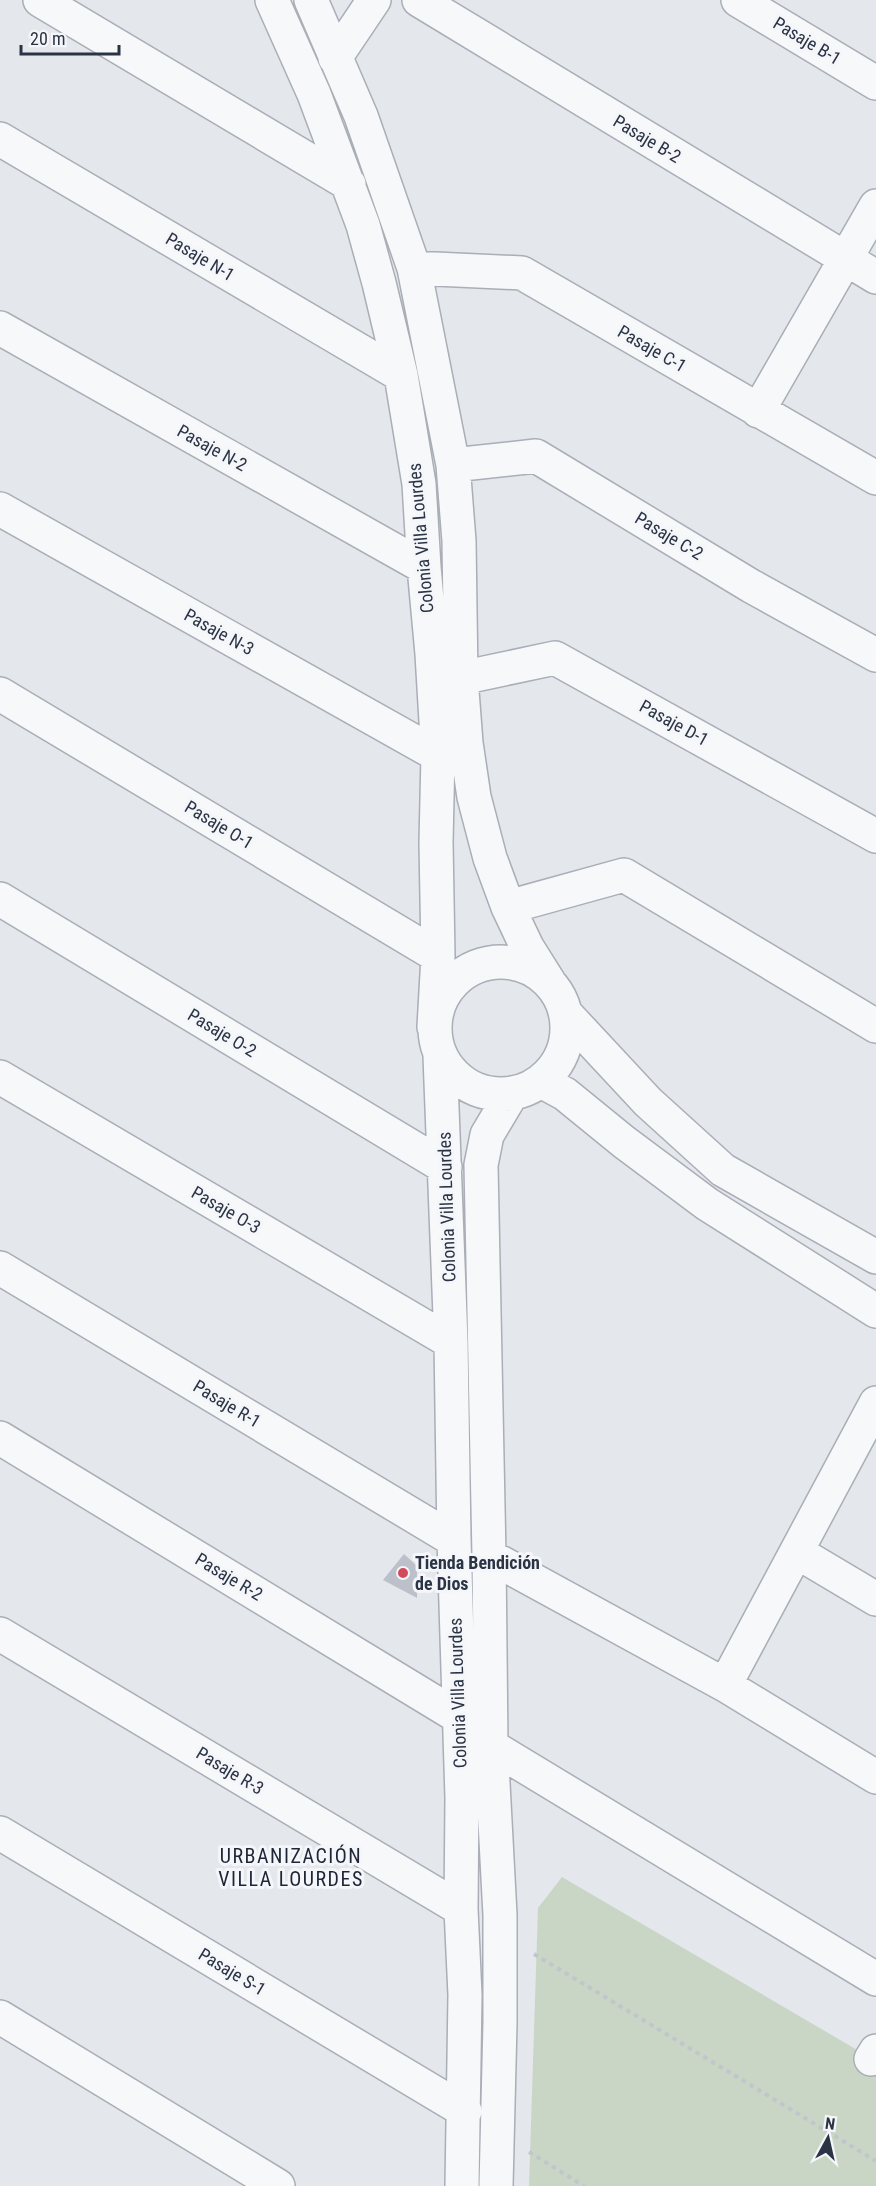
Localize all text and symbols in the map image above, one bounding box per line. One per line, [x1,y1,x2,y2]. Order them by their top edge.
street label: Pasaje B-1 [770,12,845,69]
scale bar [21,18,118,56]
text: 20 m [30,28,65,49]
street label: Pasaje B-2 [610,110,685,167]
street label: Pasaje N-1 [162,228,238,285]
street label: Pasaje C-1 [614,321,690,377]
street label: Pasaje N-2 [174,420,251,475]
street label: Colonia Villa Lourdes [403,462,438,614]
street label: Pasaje C-2 [631,507,707,564]
street label: Pasaje N-3 [181,604,258,659]
street label: Pasaje D-1 [636,695,712,750]
street label: Pasaje O-1 [181,796,257,853]
street label: Pasaje O-2 [184,1004,260,1061]
street label: Colonia Villa Lourdes [433,1131,460,1283]
street label: Pasaje O-3 [188,1181,264,1238]
street label: Pasaje R-1 [190,1375,265,1432]
street label: Pasaje R-2 [192,1548,267,1605]
place label: Tienda Bendición de Dios [415,1552,540,1594]
marker: Tienda Bendición de Dios [396,1566,410,1580]
street label: Colonia Villa Lourdes [444,1617,471,1769]
street label: Pasaje R-3 [193,1742,268,1799]
district label: URBANIZACIÓN VILLA LOURDES [218,1844,364,1891]
street label: Pasaje S-1 [195,1943,270,2000]
north arrow [798,2108,858,2168]
text: N [824,2114,836,2134]

